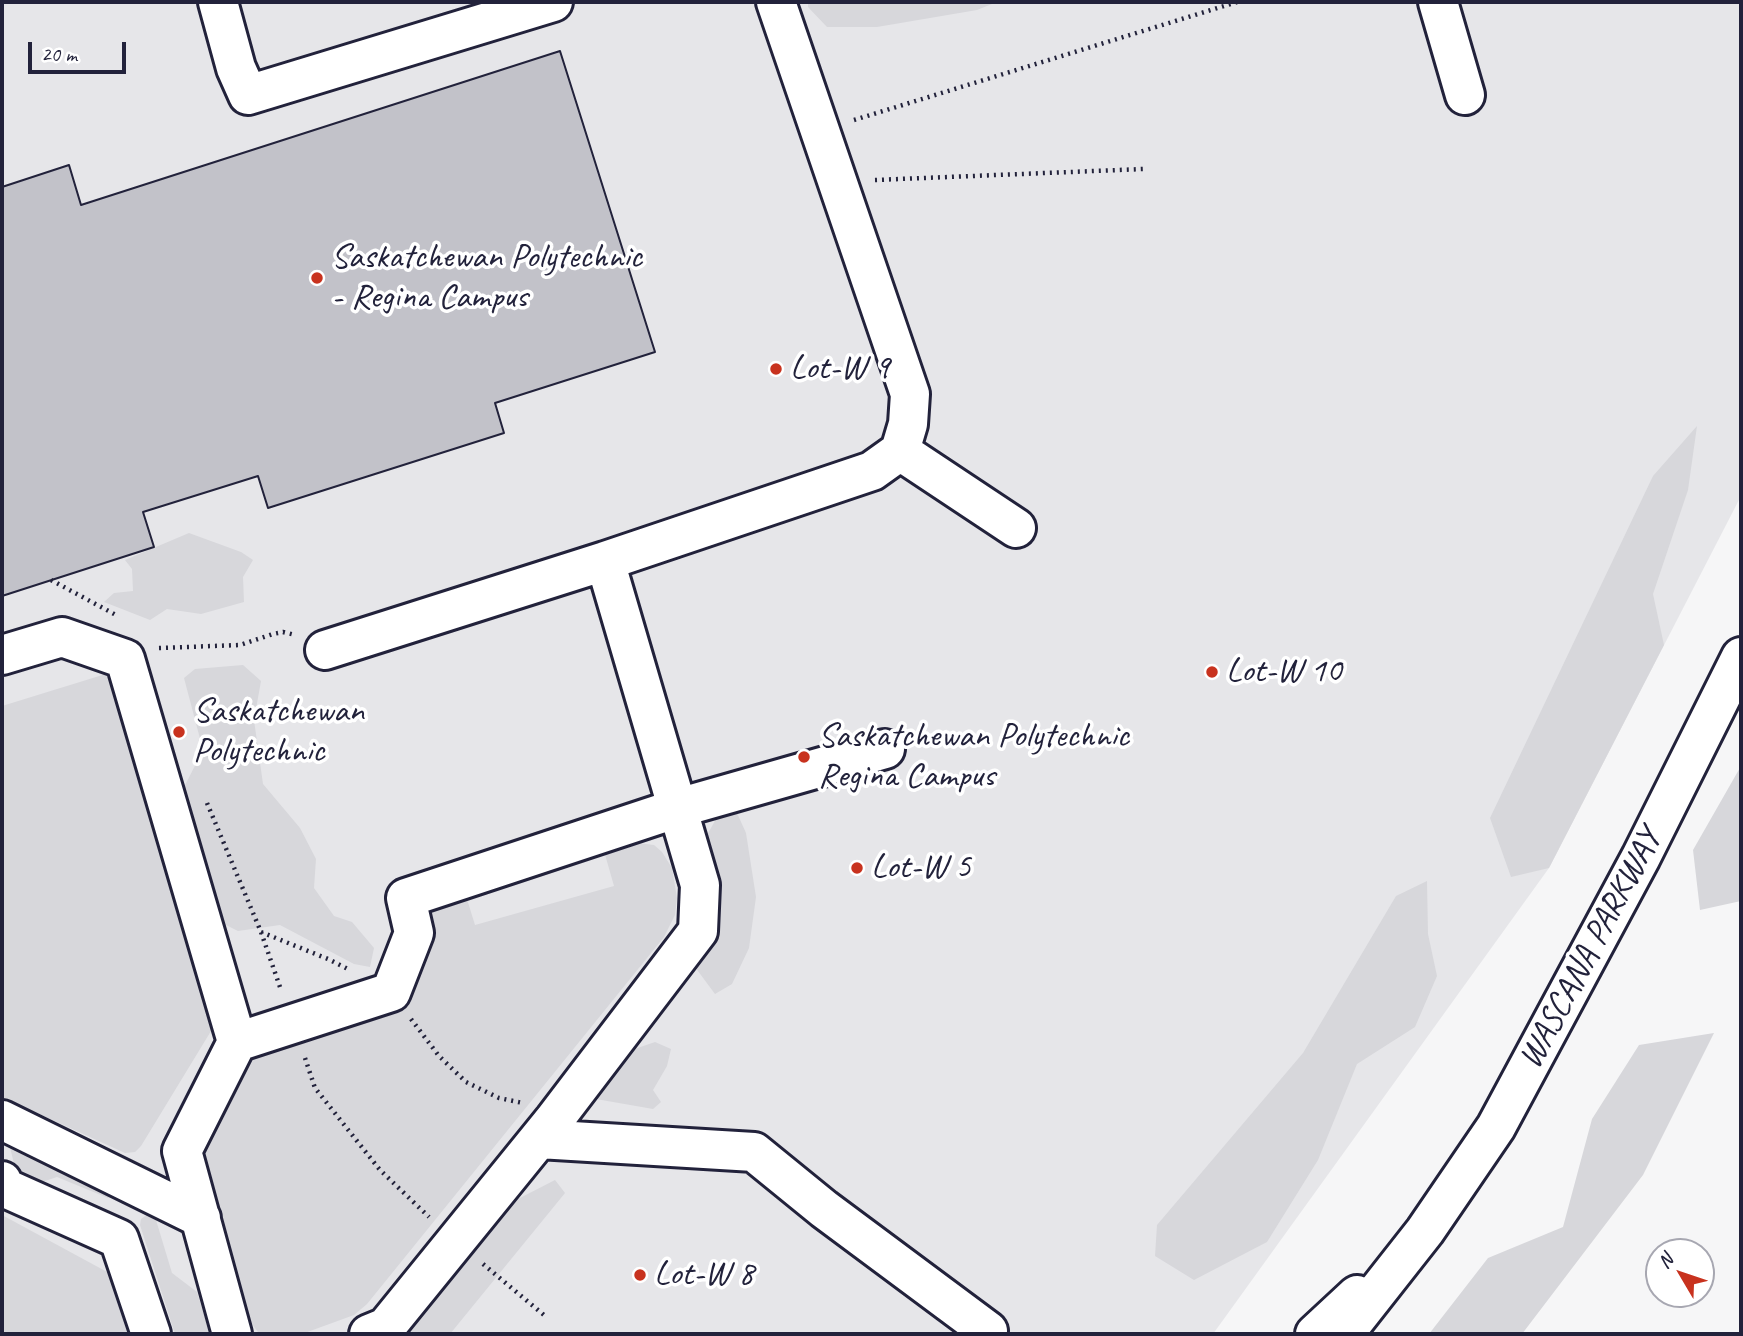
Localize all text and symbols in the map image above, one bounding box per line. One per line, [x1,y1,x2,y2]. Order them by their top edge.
scale bar [32,28,130,72]
text: 20 m [41,41,77,67]
place label: Saskatchewan Polytechnic - Regina Campus [331,237,642,319]
marker: Saskatchewan Polytechnic - Regina Campus [309,270,325,286]
place label: Lot-W 9 [790,348,890,390]
marker: Lot-W 9 [768,361,784,377]
place label: Lot-W 10 [1226,651,1341,693]
marker: Lot-W 10 [1204,664,1220,680]
place label: Saskatchewan Polytechnic [193,691,364,773]
place label: Saskatchewan Polytechnic Regina Campus [818,716,1129,798]
marker: Saskatchewan Polytechnic [171,724,187,740]
marker: Saskatchewan Polytechnic Regina Campus [796,749,812,765]
street label: WASCANA PARKWAY [1510,822,1672,1076]
place label: Lot-W 5 [871,847,971,889]
marker: Lot-W 5 [849,860,865,876]
north arrow [1645,1238,1715,1308]
text: N [1652,1249,1678,1273]
place label: Lot-W 8 [654,1254,754,1296]
marker: Lot-W 8 [632,1267,648,1283]

